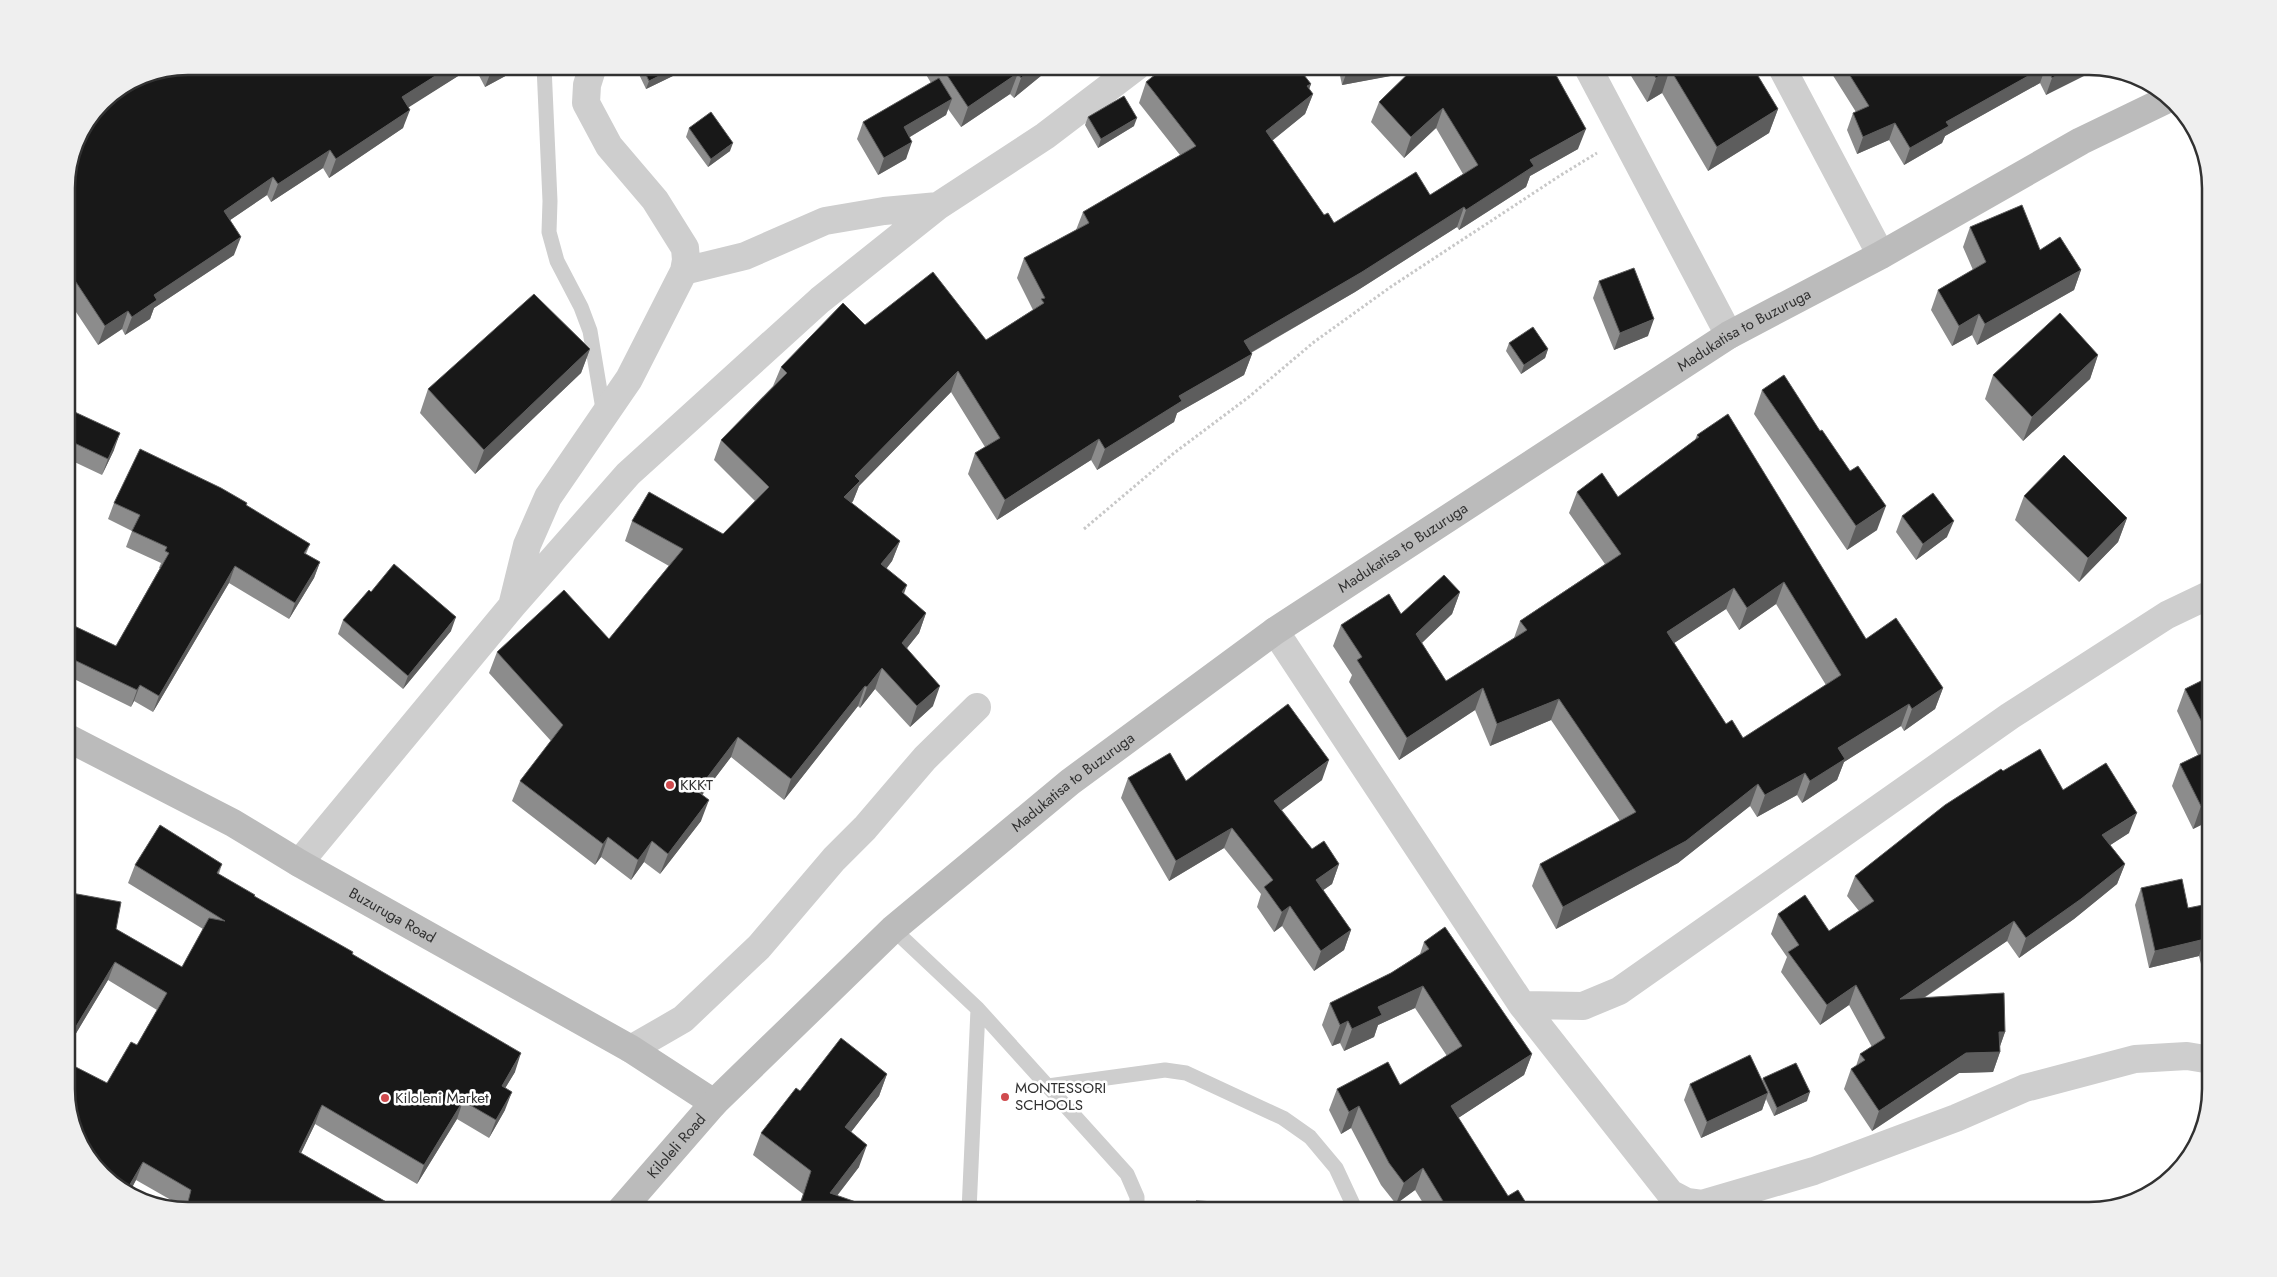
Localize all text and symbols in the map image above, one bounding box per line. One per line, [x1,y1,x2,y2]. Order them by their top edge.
street label: Madukatisa to Buzuruga [1673,283,1815,377]
street label: Madukatisa to Buzuruga [1333,497,1472,598]
street label: Madukatisa to Buzuruga [1006,727,1139,837]
place label: KKKT [680,774,713,796]
marker: KKKT [664,779,676,791]
street label: Buzuruga Road [345,882,440,949]
place label: MONTESSORI SCHOOLS [1015,1077,1106,1116]
place label: Kiloleni Market [395,1087,489,1109]
marker: MONTESSORI SCHOOLS [999,1091,1011,1103]
marker: Kiloleni Market [379,1092,391,1104]
street label: Kiloleli Road [642,1109,711,1183]

